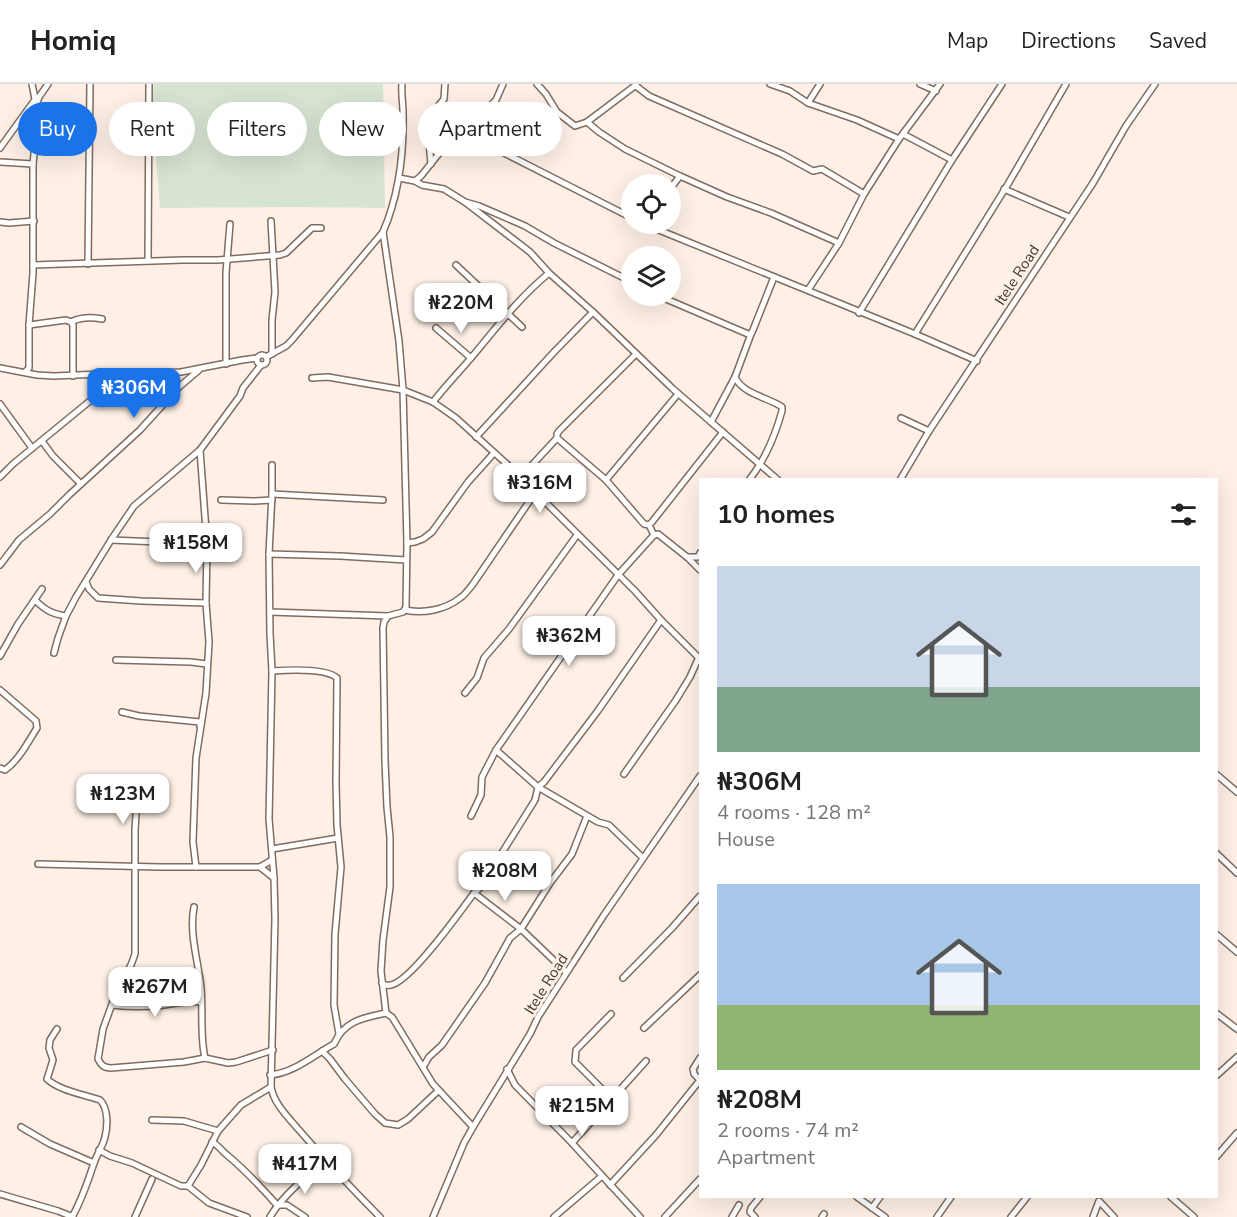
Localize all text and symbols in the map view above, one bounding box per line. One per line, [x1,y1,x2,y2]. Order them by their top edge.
text: Homiq [30,22,116,60]
text: Map [947,27,988,55]
text: Directions [1021,27,1116,55]
text: Saved [1149,27,1207,55]
chip: Buy [18,102,97,156]
chip: Rent [109,102,195,156]
chip: Filters [207,102,307,156]
chip: New [319,102,406,156]
chip: Apartment [418,102,562,156]
map controls [621,174,681,306]
button: locate [621,174,681,234]
street label: Itele Road [990,241,1044,309]
button: layers [621,246,681,306]
pin: ₦220M [419,283,503,334]
text: ₦220M [428,289,494,316]
pin: ₦306M [92,368,176,419]
text: ₦306M [101,374,167,401]
pin: ₦316M [498,463,582,514]
text: ₦316M [507,469,573,496]
text: 10 homes [717,497,835,532]
icon: filters [1167,498,1200,531]
pin: ₦158M [154,523,238,574]
text: ₦158M [163,529,229,556]
icon: home [905,605,1013,713]
pin: ₦362M [527,616,611,667]
text: ₦362M [536,622,602,649]
text: ₦306M [717,764,802,799]
pin: ₦123M [81,774,165,825]
text: ₦123M [90,780,156,807]
text: 4 rooms · 128 m² [717,799,871,826]
text: House [717,826,775,853]
pin: ₦208M [463,851,547,902]
text: ₦208M [472,857,538,884]
icon: home [905,923,1013,1031]
street label: Itele Road [519,950,573,1018]
pin: ₦267M [113,967,197,1018]
text: ₦267M [122,973,188,1000]
text: ₦208M [717,1082,802,1117]
pin: ₦215M [540,1086,624,1137]
text: ₦215M [549,1092,615,1119]
text: 2 rooms · 74 m² [717,1117,859,1144]
pin: ₦417M [263,1144,347,1195]
text: Apartment [717,1144,815,1171]
text: ₦417M [272,1150,338,1177]

